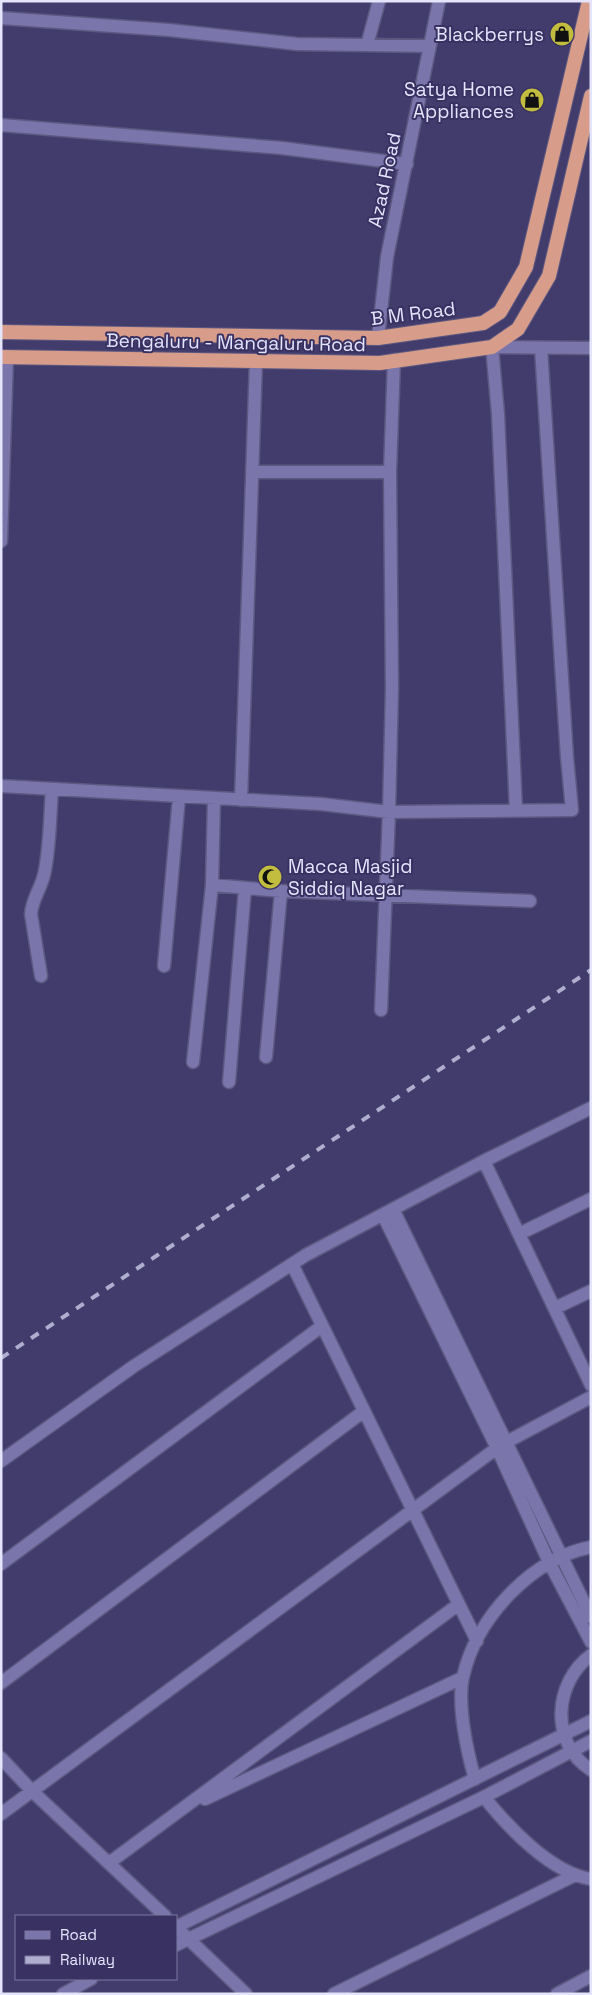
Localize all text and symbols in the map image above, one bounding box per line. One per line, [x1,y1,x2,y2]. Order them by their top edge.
shop icon: Blackberrys [549,21,575,47]
place label: Blackberrys [435,22,544,47]
place label: Satya Home Appliances [404,77,514,124]
shop icon: Satya Home Appliances [519,87,545,113]
street label: Azad Road [362,130,407,230]
street label: B M Road [369,296,457,331]
street label: Bengaluru - Mangaluru Road [106,328,366,357]
place label: Macca Masjid Siddiq Nagar [288,854,413,901]
mosque icon: Macca Masjid Siddiq Nagar [257,864,283,890]
legend [15,1915,178,1980]
text: Road [60,1925,97,1944]
text: Railway [60,1950,115,1969]

